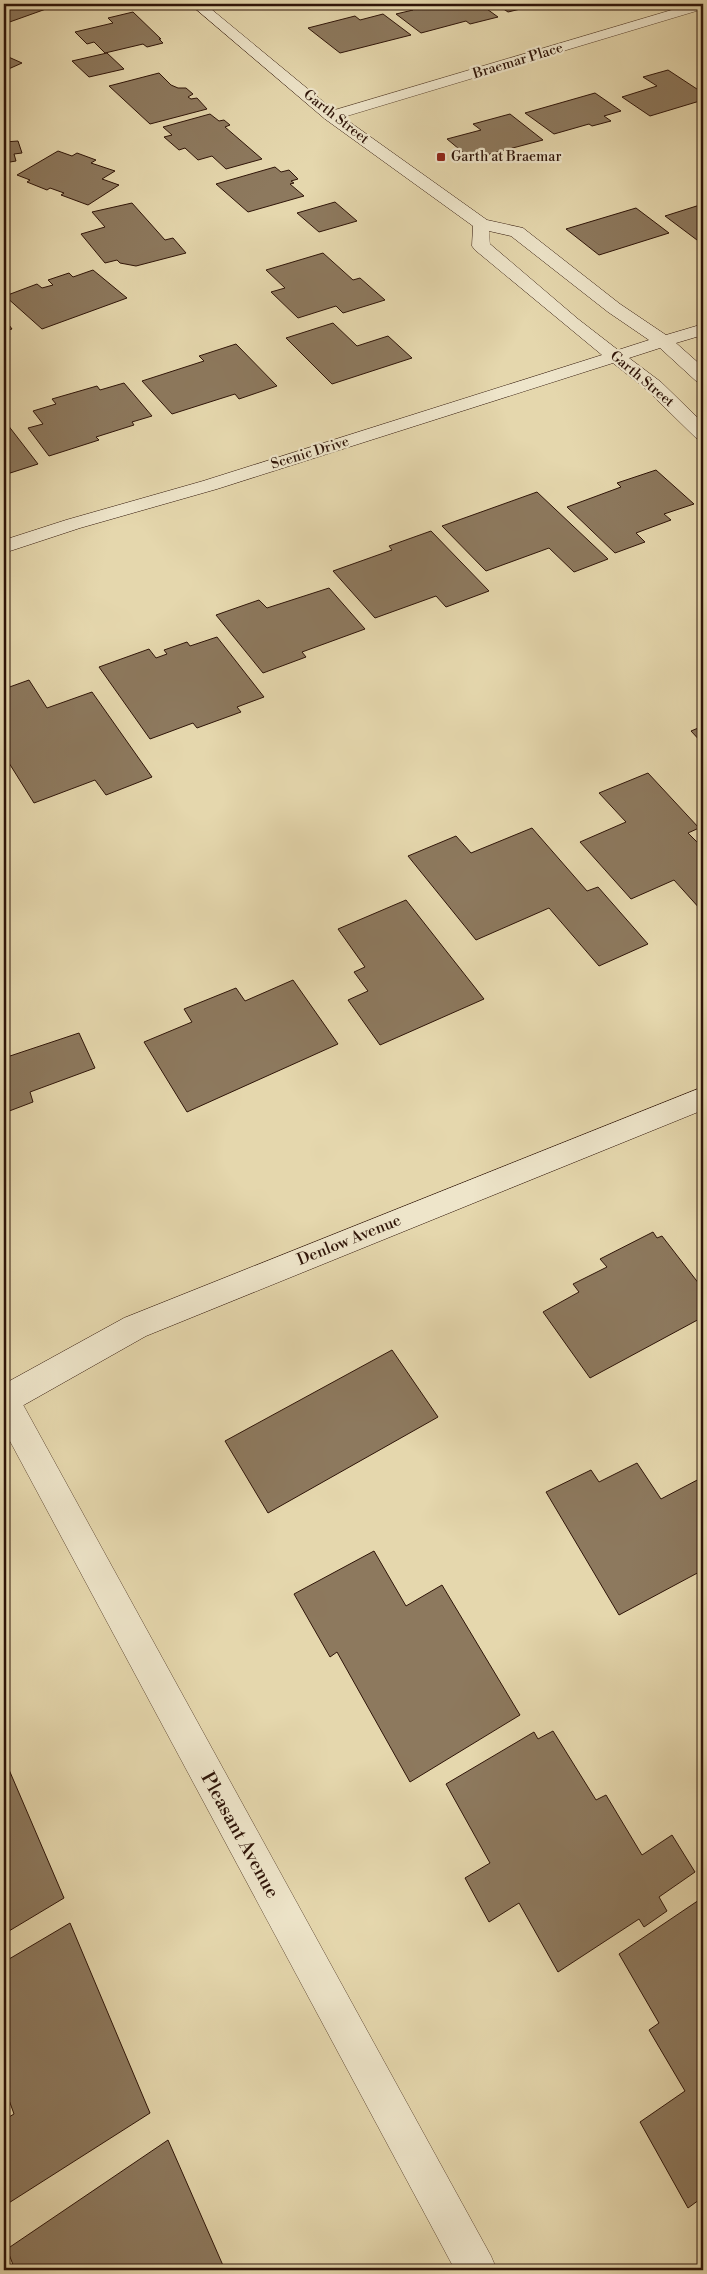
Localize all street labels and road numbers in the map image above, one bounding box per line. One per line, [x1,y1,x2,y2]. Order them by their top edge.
street label: Braemar Place [470,39,565,84]
street label: Garth Street [300,86,372,148]
street label: Garth Street [606,347,678,411]
street label: Scenic Drive [269,433,351,473]
street label: Denlow Avenue [294,1210,404,1270]
street label: Pleasant Avenue [195,1768,285,1902]

